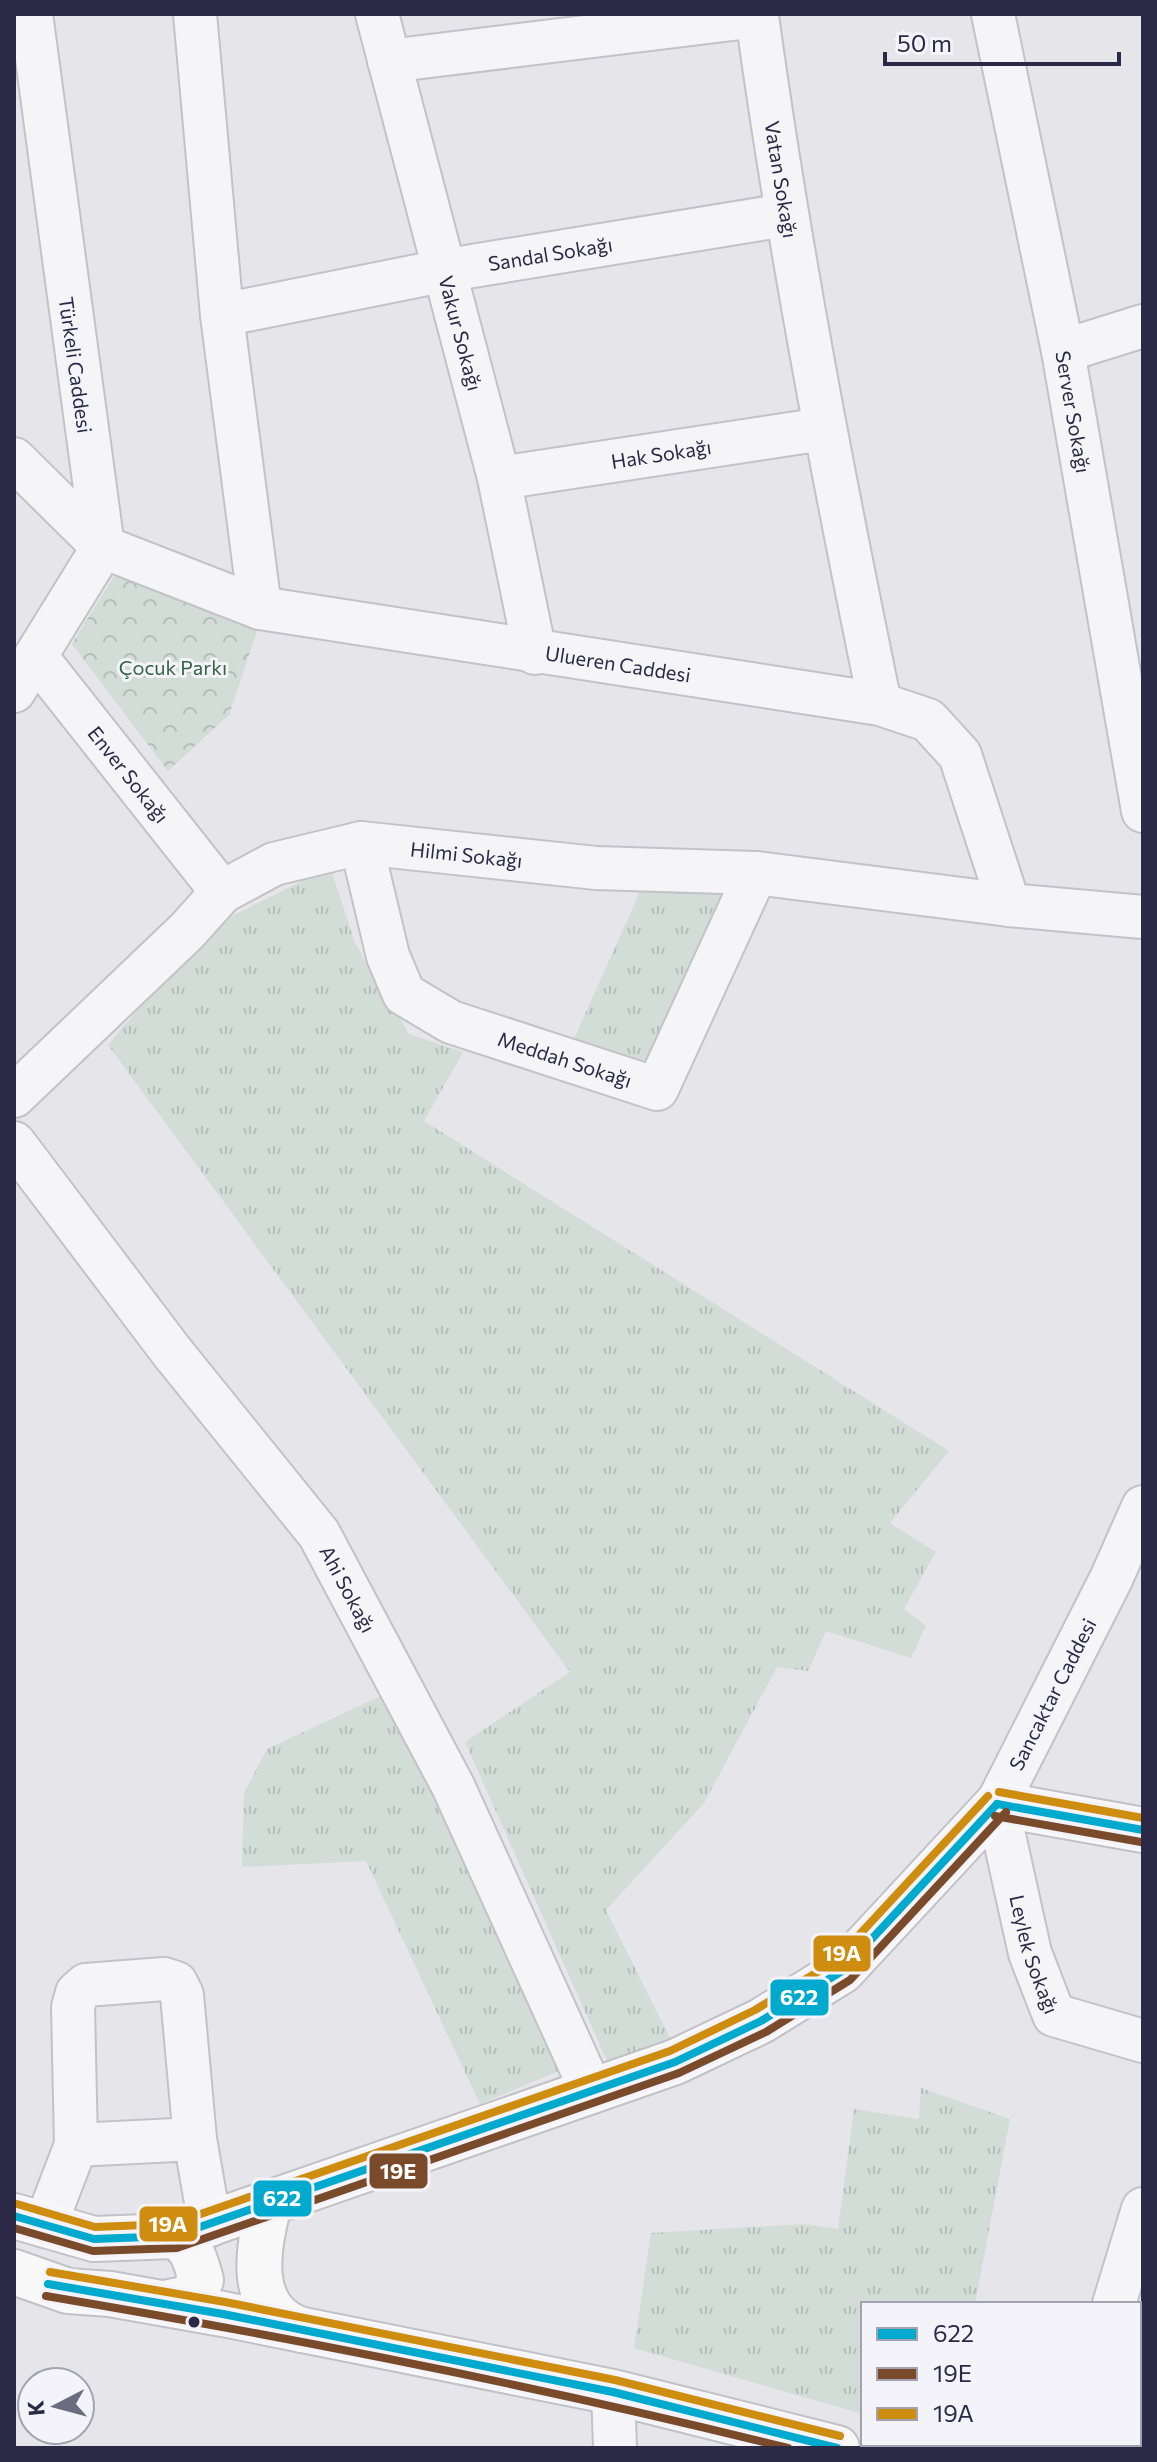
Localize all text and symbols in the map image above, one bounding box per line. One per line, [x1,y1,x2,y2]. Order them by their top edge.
scale bar [885,16,1119,66]
text: 50 m [897,28,952,57]
street label: Vatan Sokağı [760,119,803,240]
street label: Sandal Sokağı [486,231,614,275]
street label: Vakur Sokağı [434,273,488,393]
street label: Türkeli Caddesi [55,295,97,435]
street label: Server Sokağı [1051,349,1096,475]
street label: Hak Sokağı [609,434,713,473]
street label: Ulueren Caddesi [544,640,693,687]
park label: Çocuk Parkı [119,655,227,679]
street label: Enver Sokağı [83,721,174,827]
street label: Hilmi Sokağı [409,836,524,872]
street label: Meddah Sokağı [495,1026,635,1092]
street label: Ahi Sokağı [315,1541,381,1636]
street label: Sancaktar Caddesi [1003,1614,1101,1774]
street label: Leylek Sokağı [1005,1892,1064,2017]
line badge: 19A [812,1934,872,1973]
text: 19A [823,1939,862,1966]
line badge: 622 [769,1978,830,2017]
text: 622 [780,1983,818,2010]
line badge: 19E [368,2152,429,2190]
text: 19E [380,2157,416,2184]
line badge: 622 [252,2179,313,2218]
text: 622 [263,2184,301,2211]
line badge: 19A [138,2205,199,2243]
text: 19A [149,2210,188,2237]
legend [861,2302,1141,2446]
unlabelled marker [186,2314,202,2330]
text: 622 [933,2318,974,2347]
text: 19E [933,2358,972,2387]
north arrow [16,2366,96,2446]
text: 19A [933,2398,974,2427]
text: K [21,2399,50,2417]

